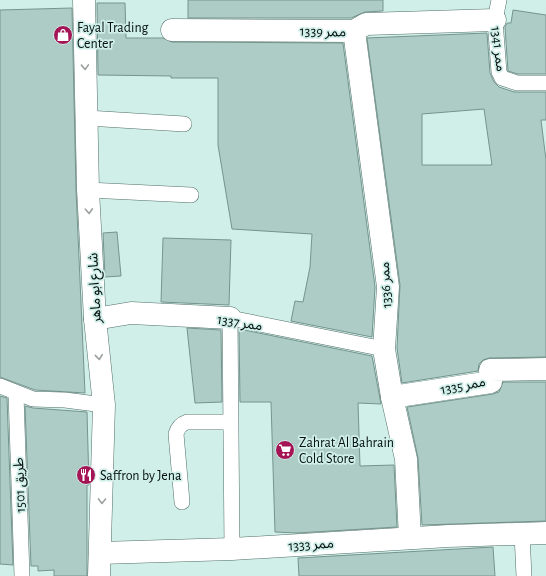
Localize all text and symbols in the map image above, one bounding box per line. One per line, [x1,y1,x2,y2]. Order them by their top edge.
place label: Fayal Trading Center [77,21,149,51]
shop icon: Fayal Trading Center [52,24,74,46]
street label: ممر 1339 [300,25,346,40]
street label: ممر 1341 [487,26,508,73]
one-way arrow [81,64,90,70]
one-way arrow [85,208,94,214]
street label: شارع ابو ماهر [86,252,107,325]
street label: ممر 1336 [378,261,395,308]
street label: ممر 1337 [216,313,263,334]
one-way arrow [94,354,103,360]
street label: ممر 1335 [440,375,487,398]
place label: Zahrat Al Bahrain Cold Store [299,436,394,466]
supermarket icon: Zahrat Al Bahrain Cold Store [274,439,296,461]
street label: طريق 1501 [12,457,30,513]
restaurant icon: Saffron by Jena [75,464,97,486]
place label: Saffron by Jena [100,469,182,483]
one-way arrow [97,498,106,504]
street label: ممر 1333 [288,536,334,555]

